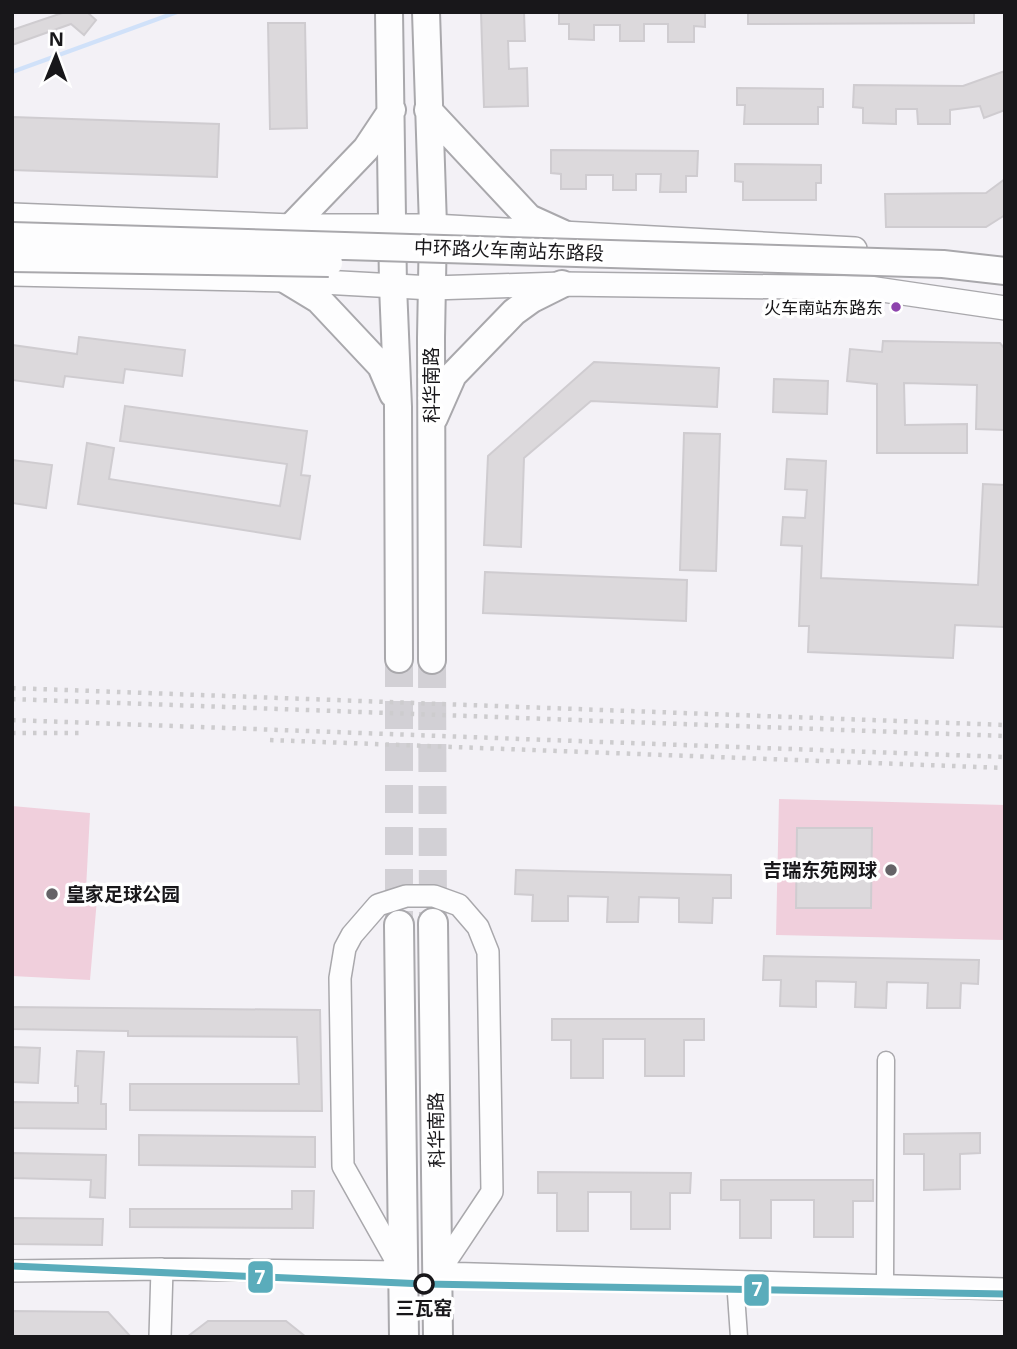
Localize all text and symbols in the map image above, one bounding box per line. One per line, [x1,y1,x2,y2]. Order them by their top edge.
north arrow [21,21,91,91]
text: N [48,26,64,52]
street label: 中环路火车南站东路段 [414,234,604,266]
place label: 火车南站东路东 [764,296,883,319]
marker: 火车南站东路东 [889,300,903,314]
street label: 科华南路 [418,347,444,423]
place label: 吉瑞东苑网球 [763,857,877,883]
marker: 吉瑞东苑网球 [883,862,899,878]
place label: 皇家足球公园 [66,881,180,907]
marker: 皇家足球公园 [44,886,60,902]
street label: 科华南路 [422,1092,450,1168]
line badge: 7 [247,1260,274,1294]
text: 7 [255,1264,266,1290]
line badge: 7 [743,1273,770,1307]
marker: 三瓦窑 [414,1274,434,1294]
text: 7 [752,1276,763,1302]
place label: 三瓦窑 [395,1295,453,1321]

